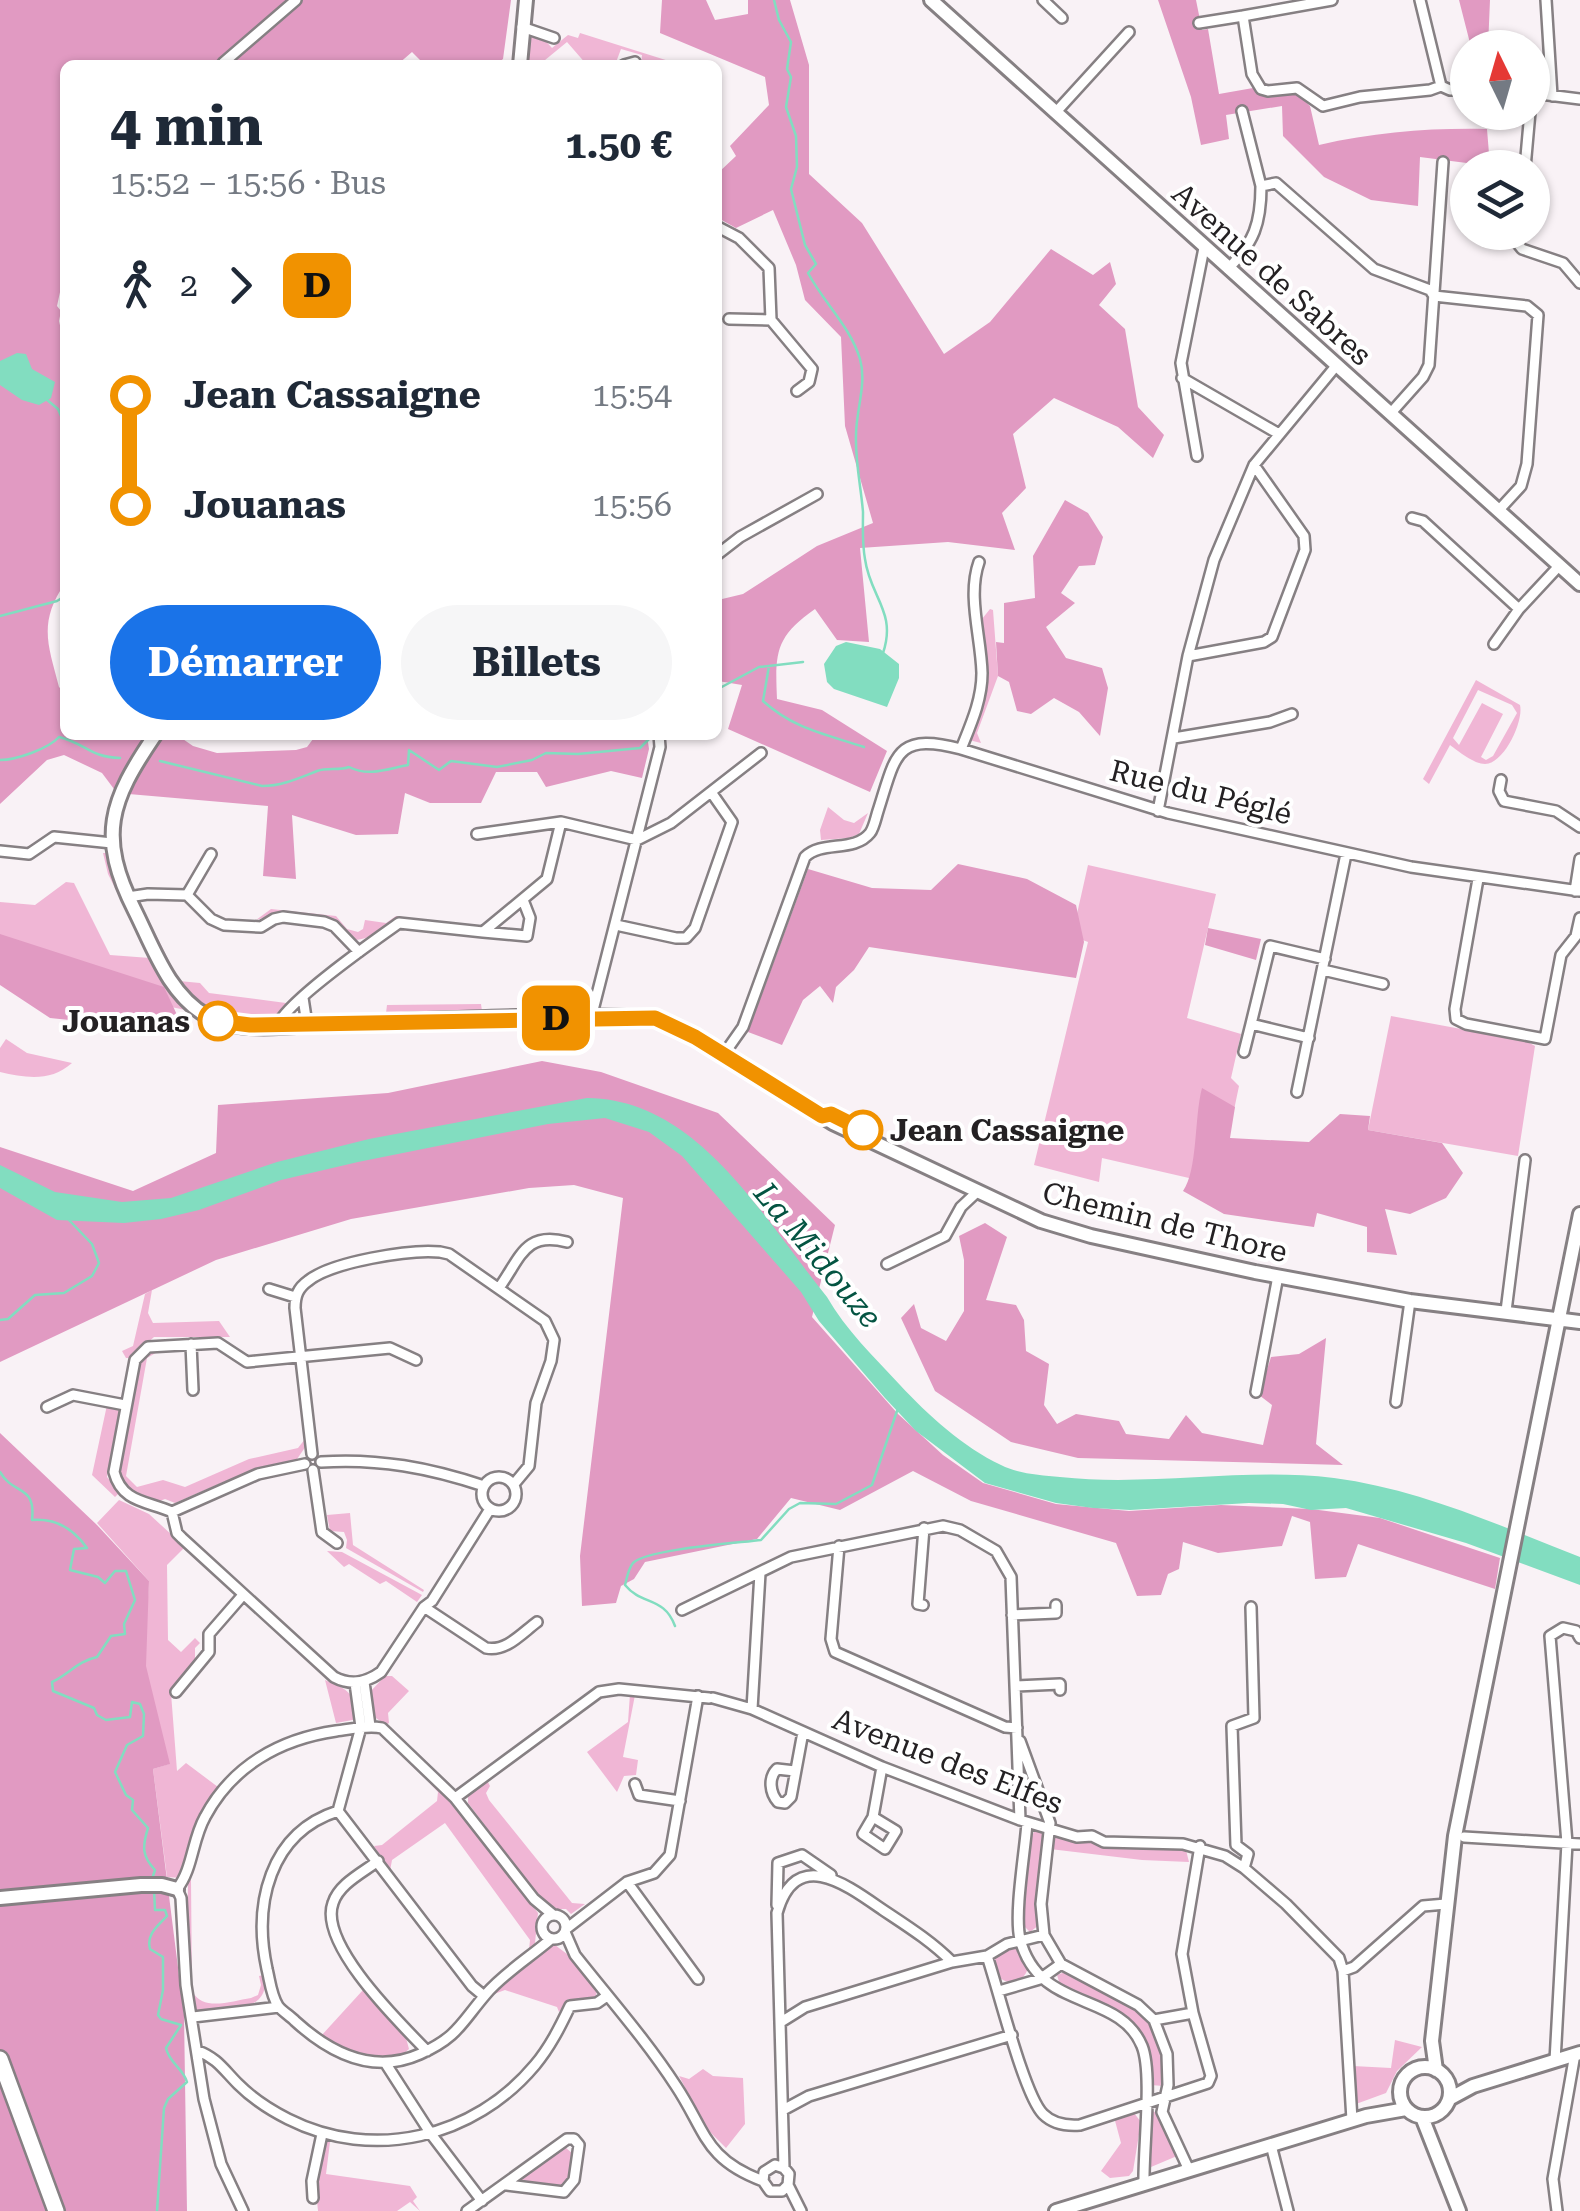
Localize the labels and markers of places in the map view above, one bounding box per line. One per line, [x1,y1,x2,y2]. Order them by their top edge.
marker: Jouanas [199,1002,237,1040]
place label: Jouanas [62,1004,190,1039]
marker: Jean Cassaigne [844,1111,882,1149]
place label: Jean Cassaigne [890,1113,1124,1148]

